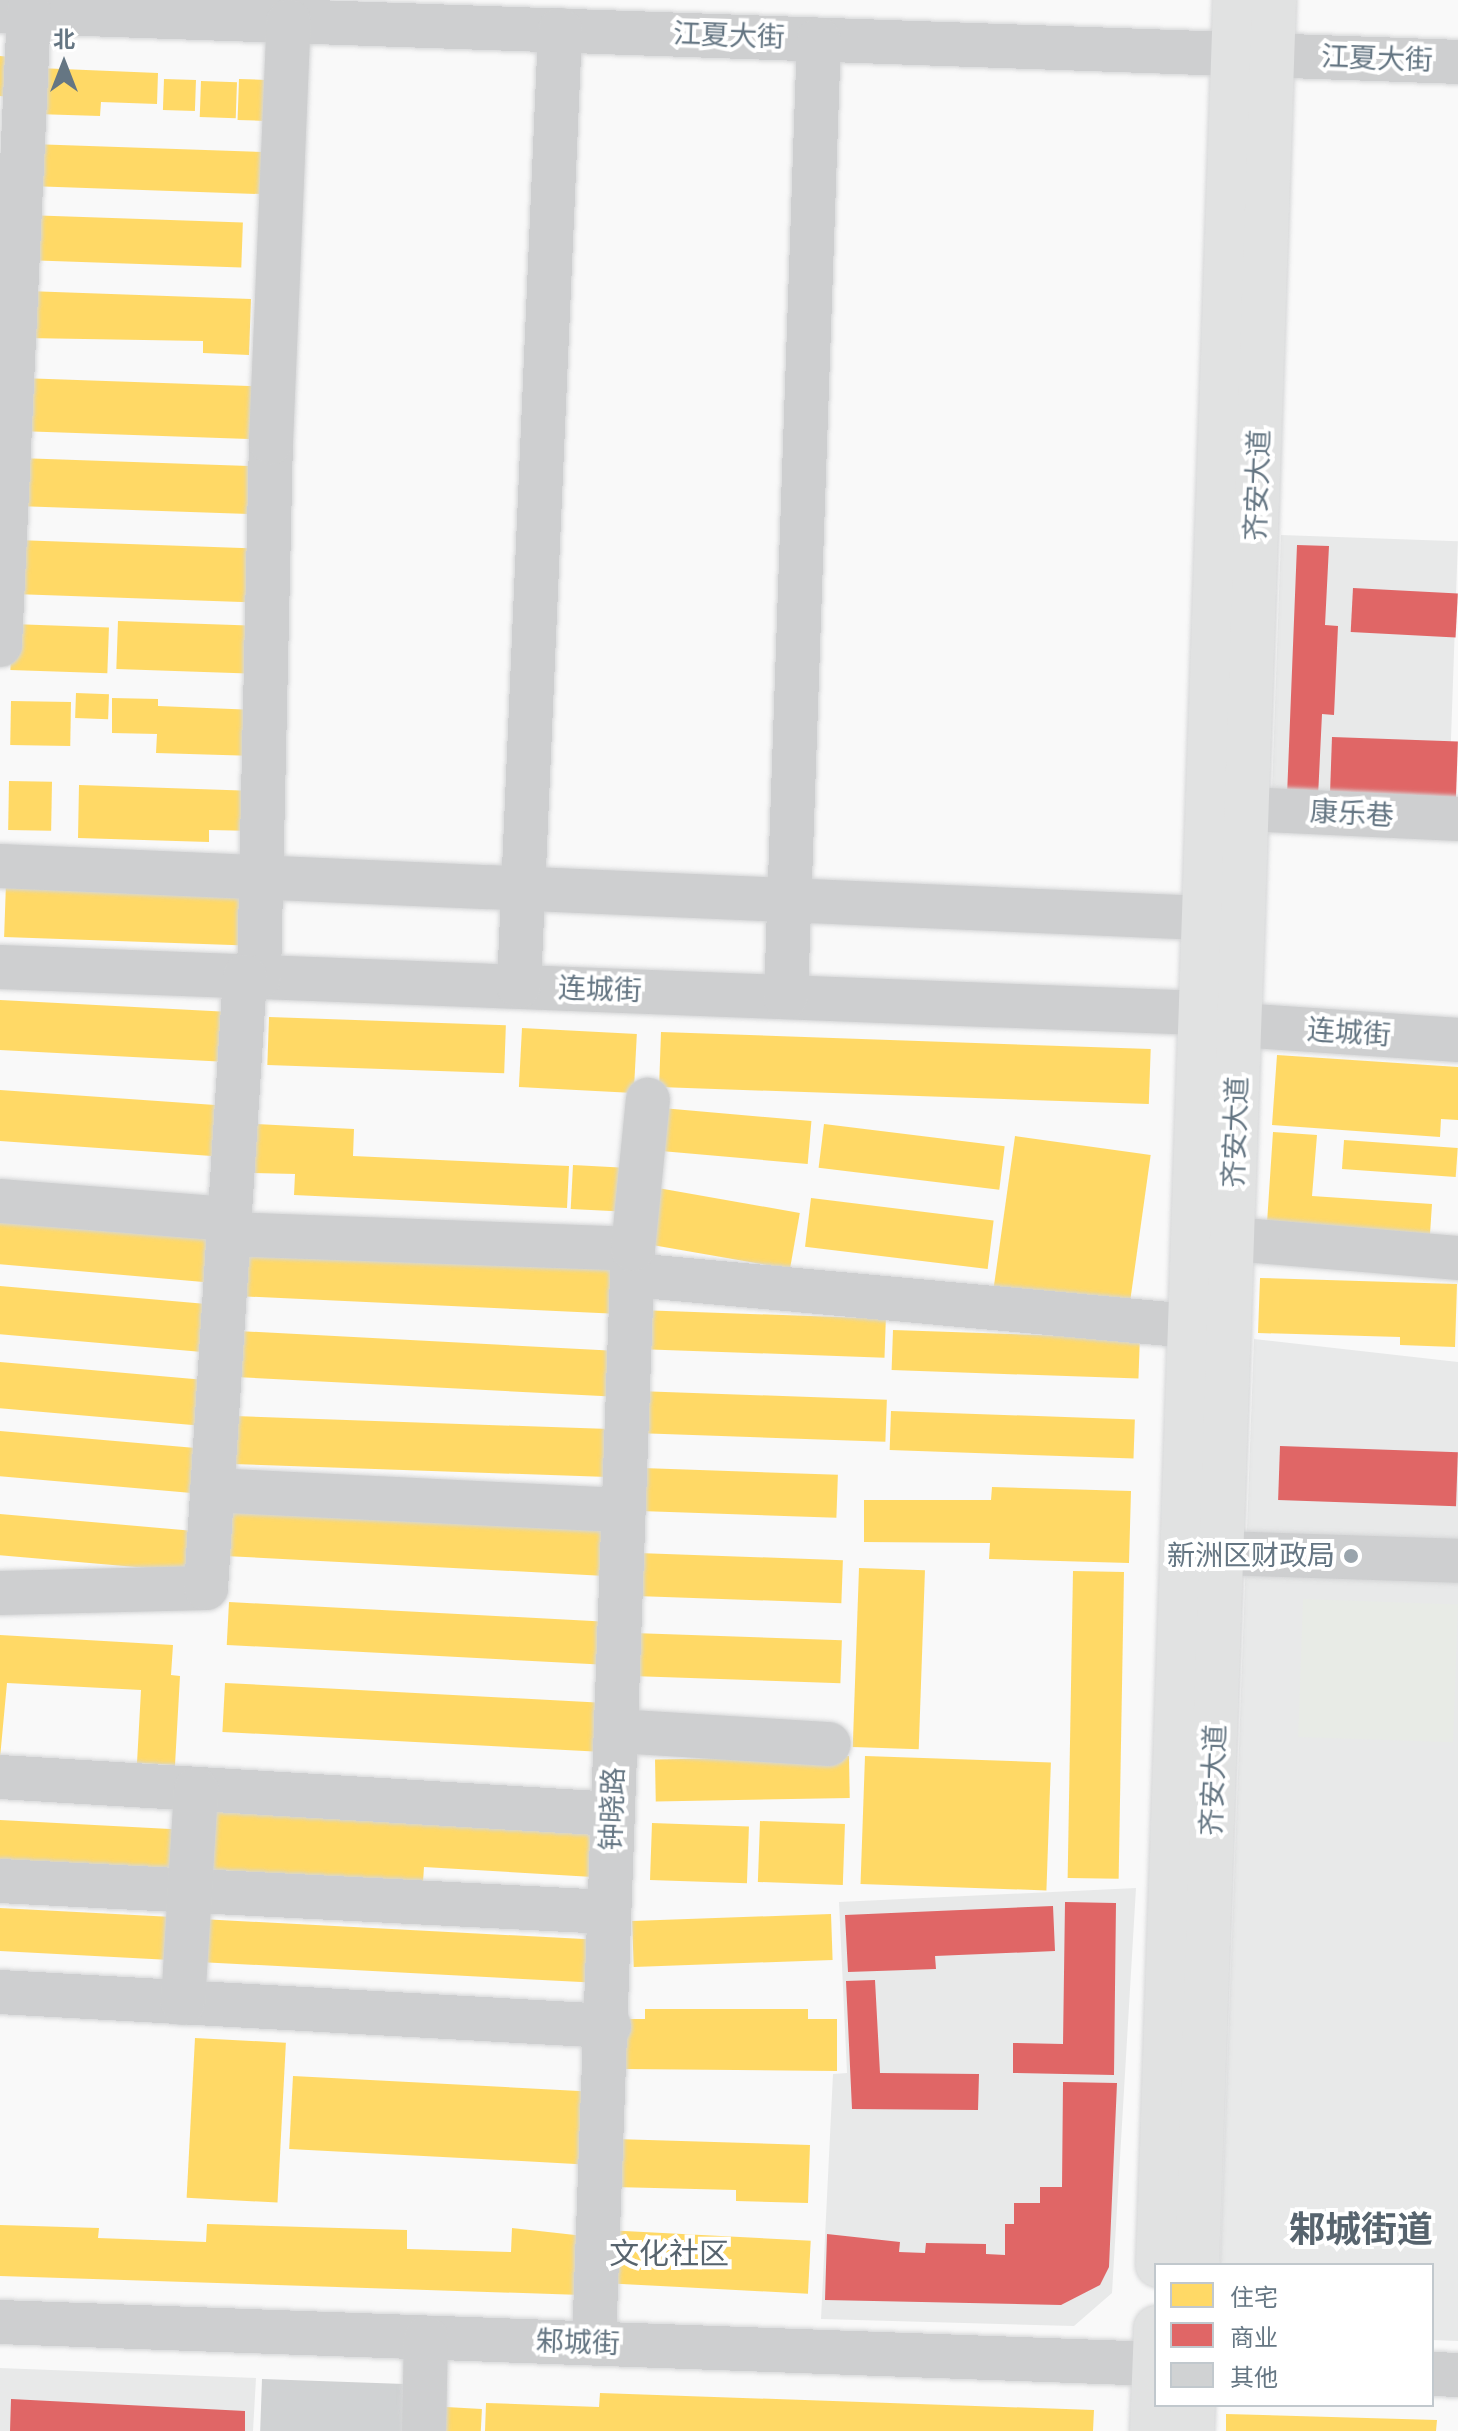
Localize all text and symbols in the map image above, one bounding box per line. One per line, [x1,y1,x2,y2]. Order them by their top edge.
street label: 江夏大街 [672,17,786,55]
north arrow [24,24,104,104]
text: 北 [53,27,75,52]
street label: 江夏大街 [1320,40,1434,78]
street label: 齐安大道 [1239,428,1277,542]
street label: 康乐巷 [1309,795,1395,833]
street label: 连城街 [557,972,643,1008]
street label: 连城街 [1306,1013,1392,1053]
street label: 齐安大道 [1217,1075,1255,1189]
place label: 新洲区财政局 [1167,1539,1335,1573]
marker: 新洲区财政局 [1342,1547,1360,1565]
street label: 齐安大道 [1195,1723,1233,1837]
street label: 钟晓路 [595,1766,631,1852]
district label: 邾城街道 [1289,2208,1433,2252]
district label: 文化社区 [609,2236,729,2272]
legend [1154,2263,1434,2407]
text: 住宅 [1230,2284,1278,2311]
text: 商业 [1230,2324,1278,2351]
street label: 邾城街 [535,2325,621,2361]
text: 其他 [1230,2364,1278,2391]

